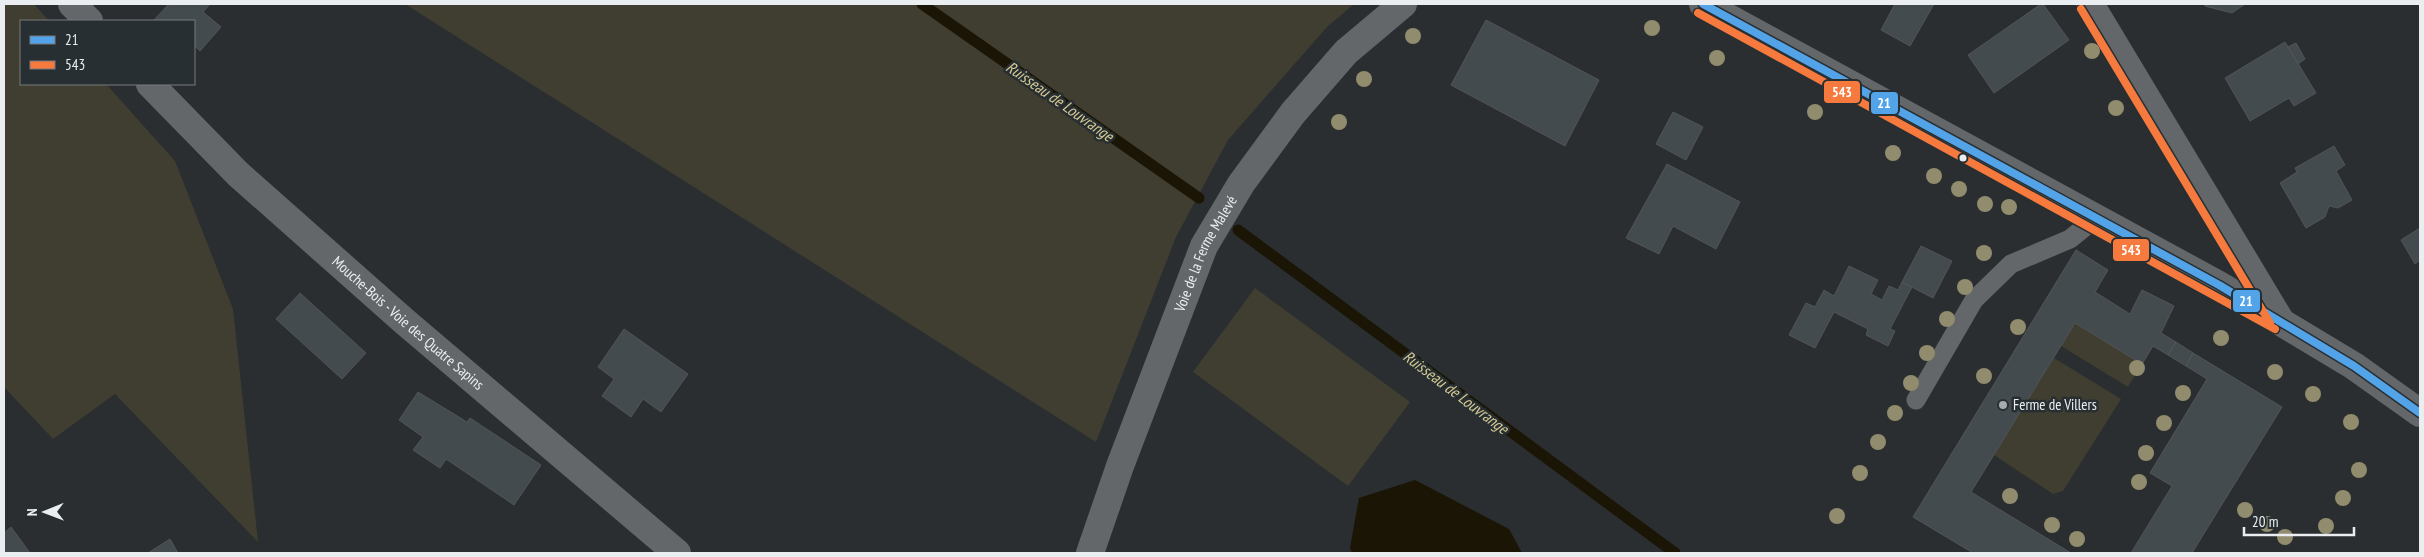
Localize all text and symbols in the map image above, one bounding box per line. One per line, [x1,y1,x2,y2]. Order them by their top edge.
legend [20,20,195,85]
text: 21 [65,30,79,49]
text: 543 [65,55,85,74]
water label: Ruisseau de Louvrange [1002,57,1119,146]
line badge: 543 [1823,80,1861,104]
text: 543 [1832,83,1852,101]
line badge: 21 [1870,91,1899,115]
text: 21 [1877,94,1891,112]
unlabelled marker [1958,153,1968,163]
street label: Voie de la Ferme Malevé [1169,192,1241,315]
line badge: 543 [2112,238,2150,262]
text: 543 [2121,241,2141,259]
street label: Mouche-Bois - Voie des Quatre Sapins [328,252,488,394]
line badge: 21 [2232,289,2261,313]
text: 21 [2239,292,2253,310]
water label: Ruisseau de Louvrange [1399,346,1514,439]
place label: Ferme de Villers [2013,395,2097,414]
marker: Ferme de Villers [1997,399,2009,411]
north arrow [20,487,70,537]
scale bar [2244,504,2354,536]
text: N [23,508,41,516]
text: 20 m [2252,512,2278,531]

